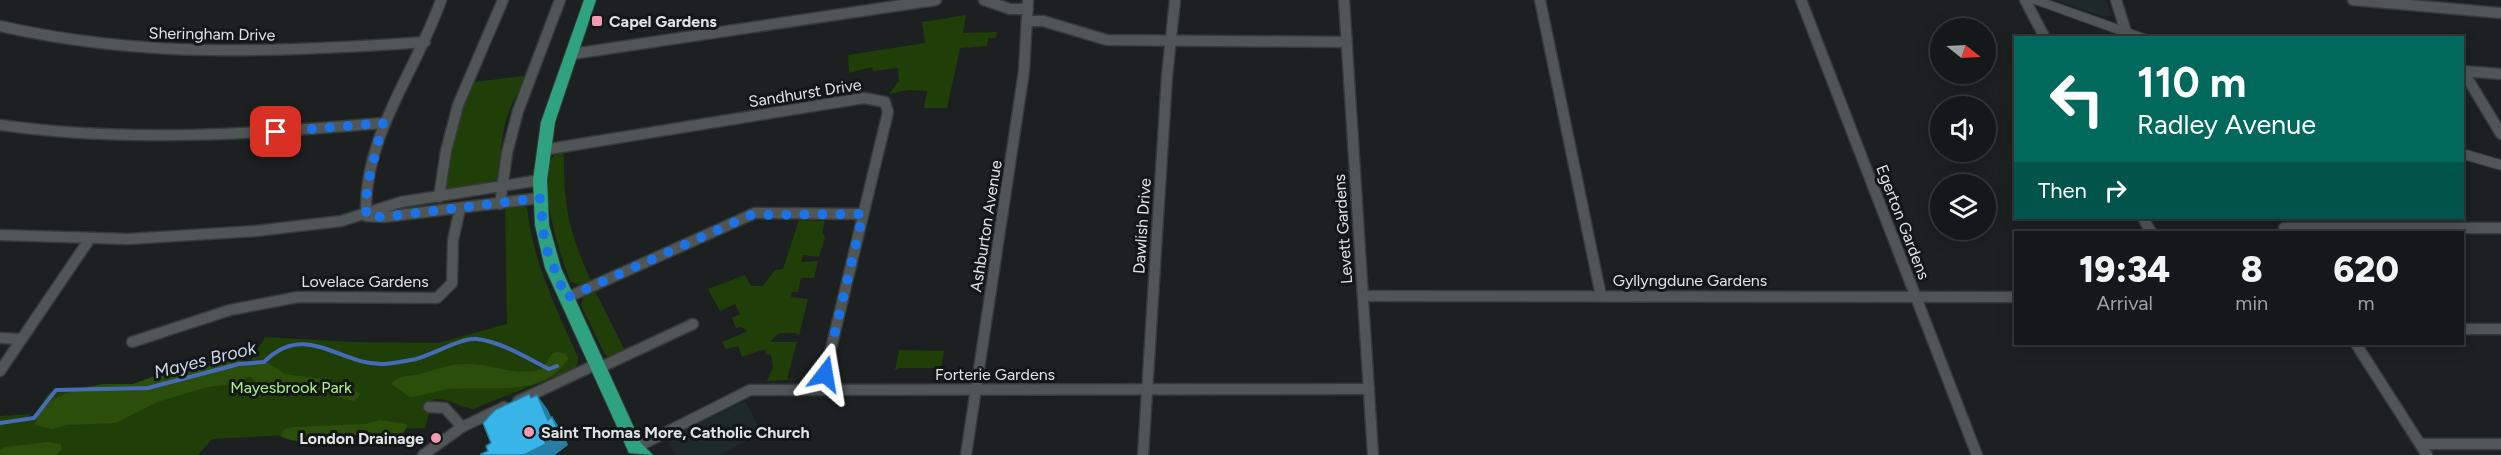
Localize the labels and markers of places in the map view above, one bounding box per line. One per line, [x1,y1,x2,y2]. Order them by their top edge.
place label: Capel Gardens [609,12,717,31]
marker: Capel Gardens [590,14,604,28]
pin [250,106,301,157]
place label: Saint Thomas More, Catholic Church [541,423,810,442]
marker: Saint Thomas More, Catholic Church [522,425,536,439]
place label: London Drainage [299,429,424,448]
marker: London Drainage [429,431,443,445]

